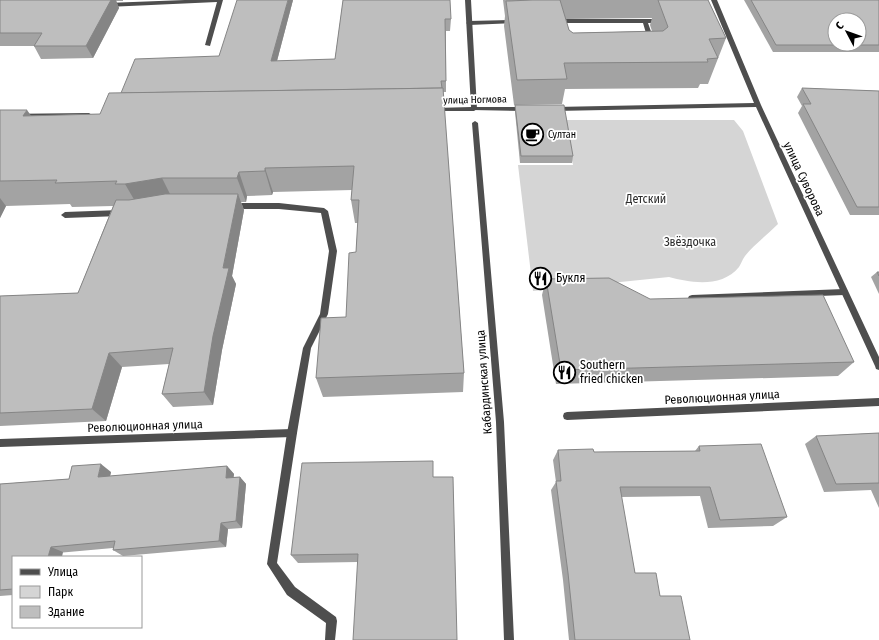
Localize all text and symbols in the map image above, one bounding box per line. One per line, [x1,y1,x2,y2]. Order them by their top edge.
north arrow [827,12,867,52]
text: С [833,19,847,32]
street label: улица Ногмова [443,93,507,107]
cafe icon: Султан [520,122,546,148]
place label: Султан [548,129,576,141]
street label: улица Суворова [781,140,827,219]
park label: Детский [625,192,666,206]
park label: Звёздочка [664,235,716,249]
restaurant icon: Букля [527,265,553,291]
place label: Букля [556,271,585,285]
street label: Кабардинская улица [473,329,495,435]
place label: Southern fried chicken [580,358,643,386]
restaurant icon: Southern fried chicken [552,359,578,385]
street label: Революционная улица [664,387,780,407]
street label: Революционная улица [87,417,203,435]
legend [12,556,142,628]
text: Улица [47,565,78,579]
text: Парк [48,585,74,599]
text: Здание [48,605,84,619]

